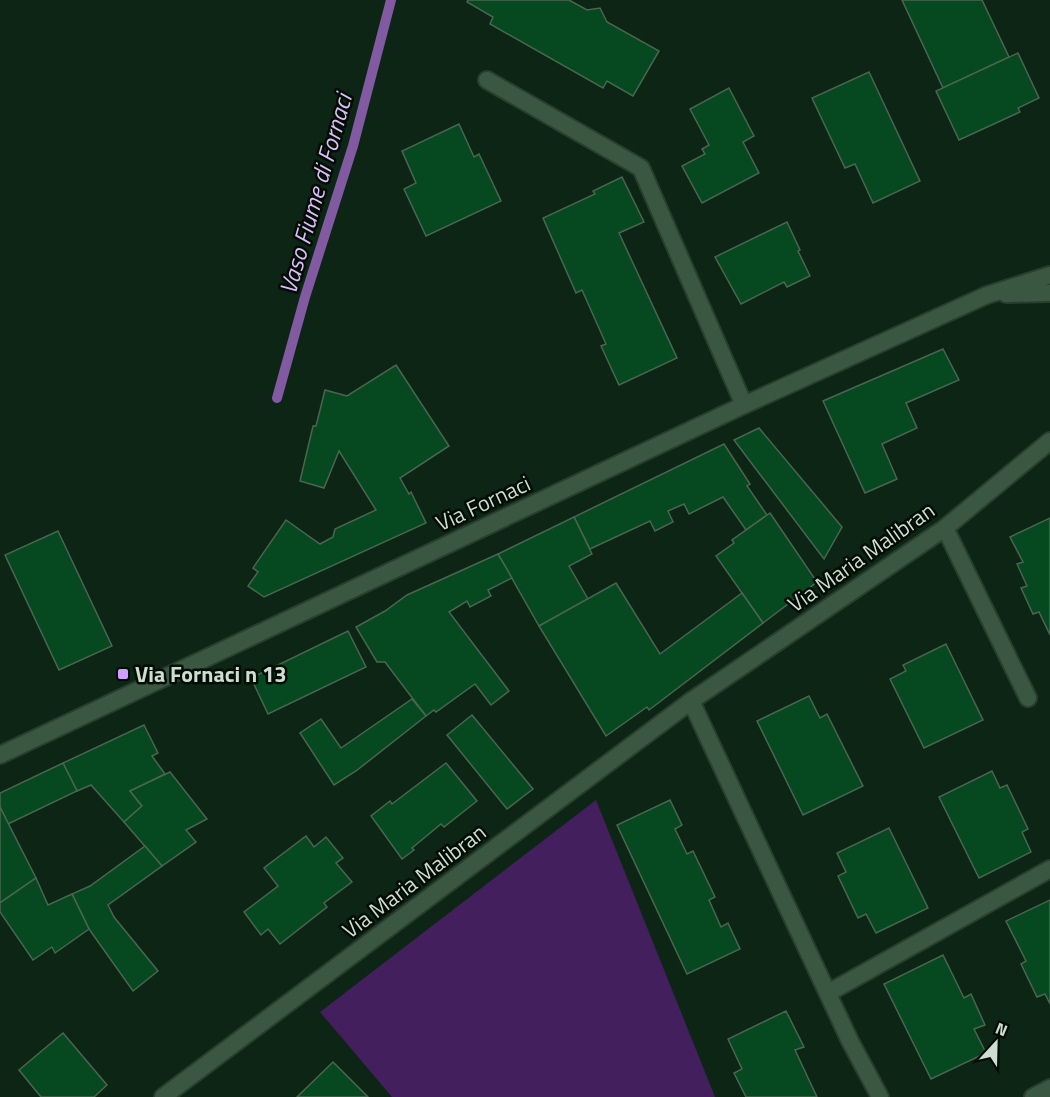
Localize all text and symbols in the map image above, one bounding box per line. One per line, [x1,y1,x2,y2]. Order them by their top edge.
water label: Vaso Fiume di Fornaci [269,87,362,298]
street label: Via Fornaci [430,466,536,540]
street label: Via Maria Malibran [781,494,941,620]
place label: Via Fornaci n 13 [135,657,287,691]
marker: Via Fornaci n 13 [116,667,130,681]
street label: Via Maria Malibran [335,815,493,947]
north arrow [966,1013,1026,1073]
text: N [992,1016,1011,1042]

